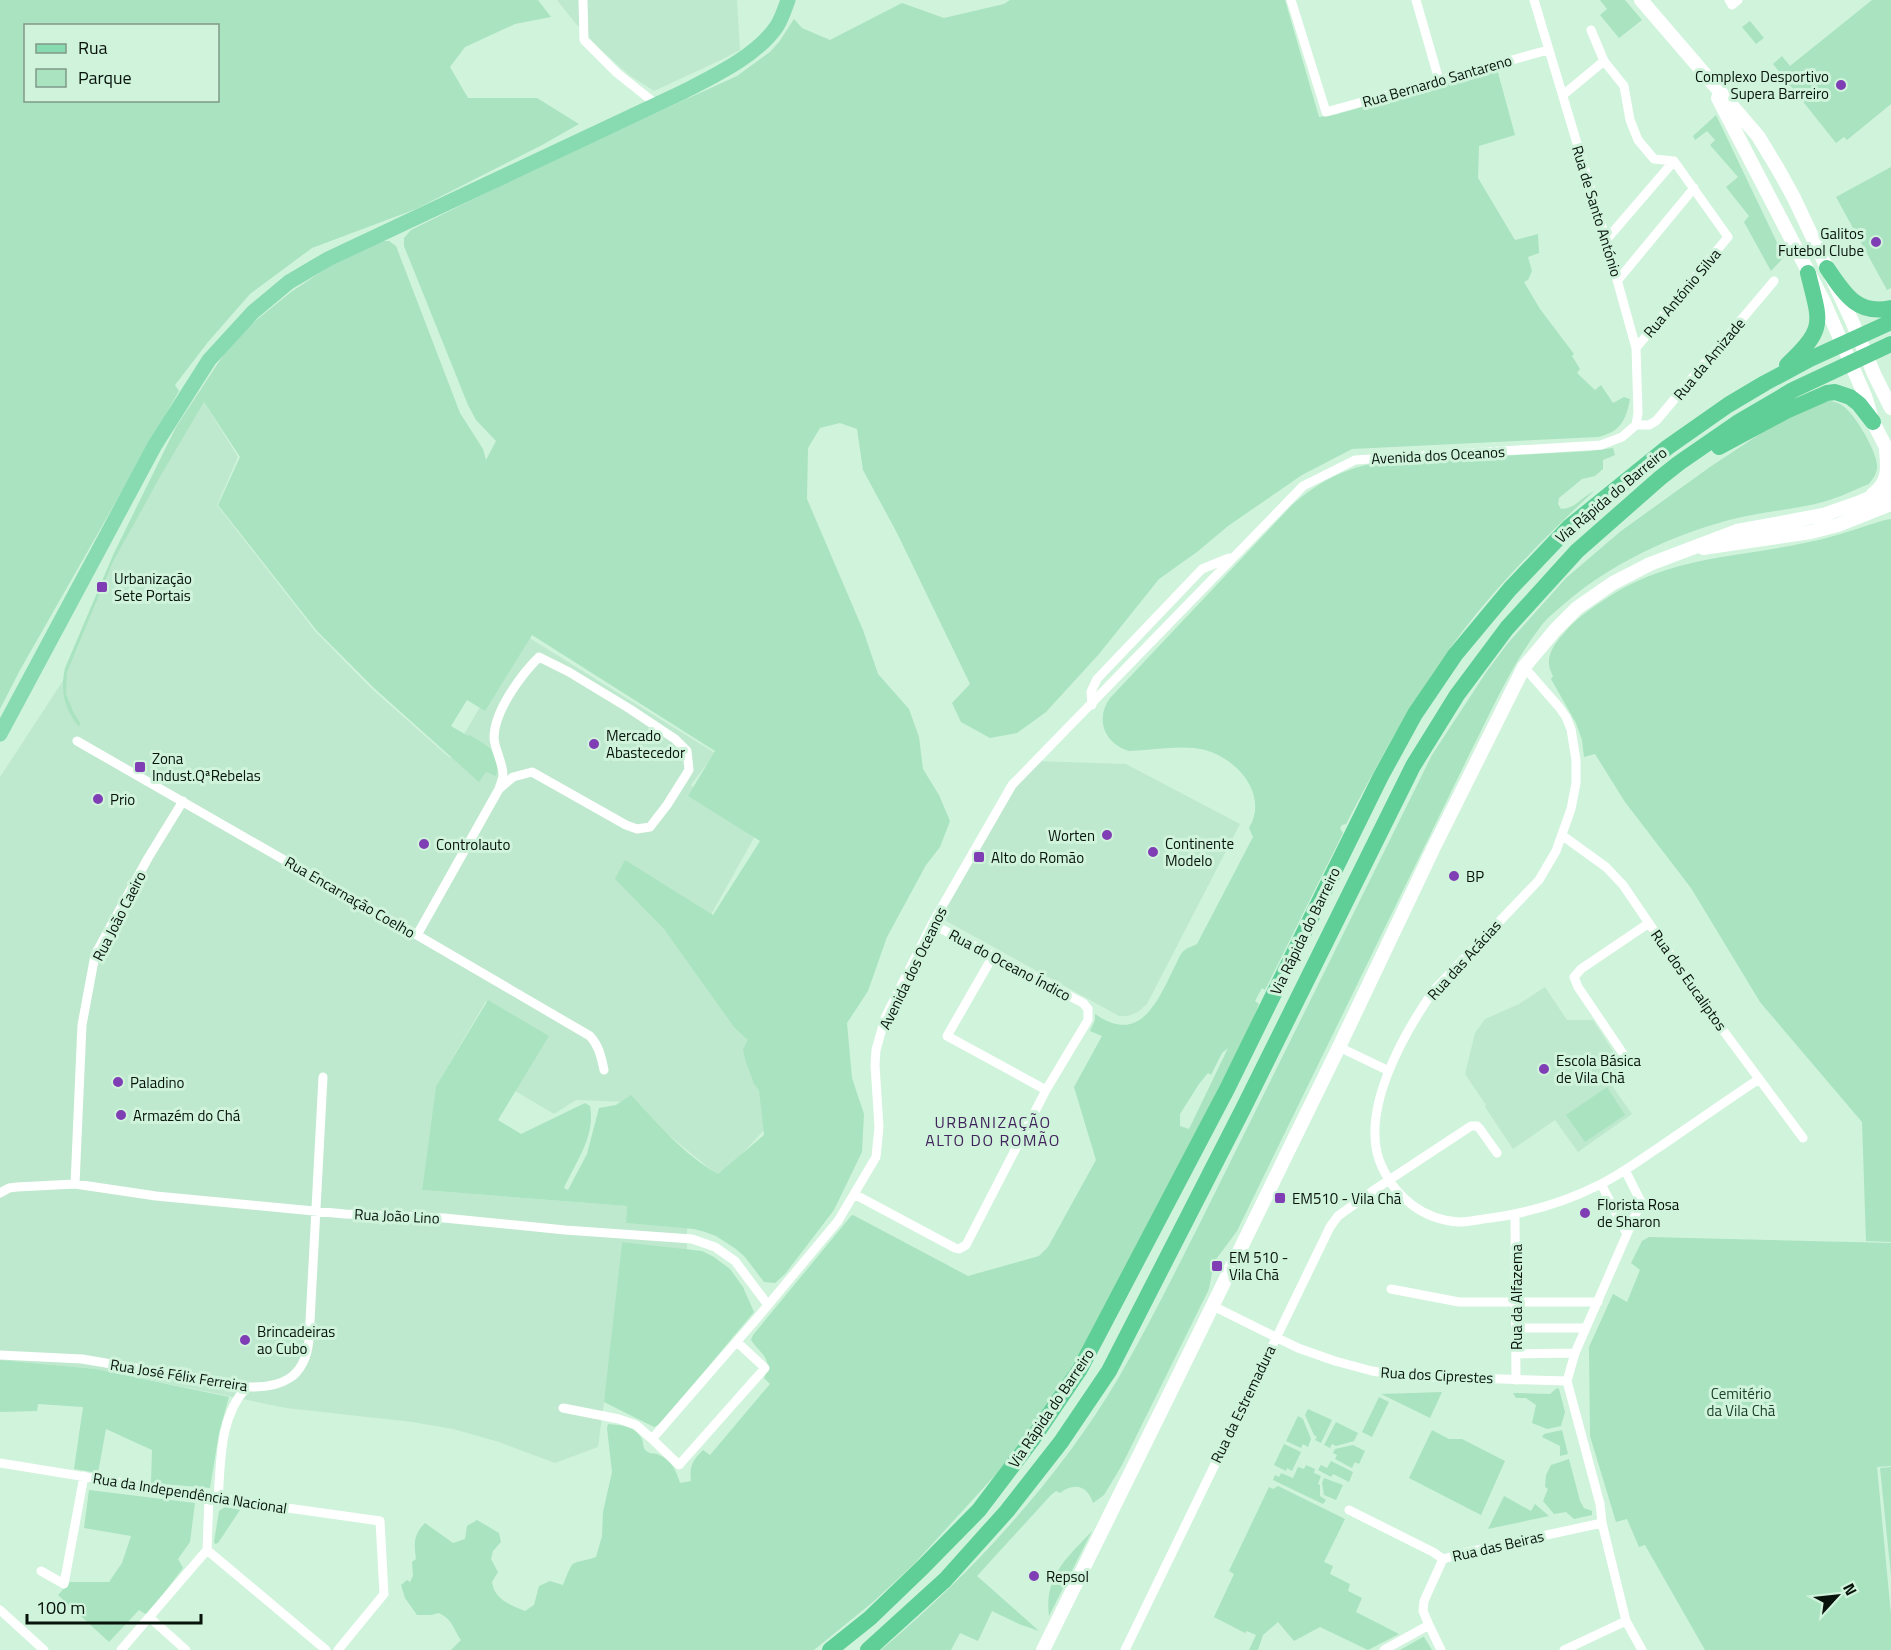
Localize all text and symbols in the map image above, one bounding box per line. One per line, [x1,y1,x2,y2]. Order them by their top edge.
legend [24,24,219,102]
text: Rua [78,34,108,61]
street label: Rua Bernardo Santareno [1359,49,1515,113]
text: Parque [78,64,132,91]
place label: Complexo Desportivo Supera Barreiro [1695,65,1829,105]
marker: Complexo Desportivo Supera Barreiro [1834,78,1848,92]
street label: Rua de Santo António [1566,142,1628,280]
place label: Galitos Futebol Clube [1778,222,1864,262]
marker: Galitos Futebol Clube [1869,235,1883,249]
street label: Rua António Silva [1638,243,1727,343]
street label: Rua da Amizade [1668,313,1750,405]
street label: Avenida dos Oceanos [1371,440,1506,470]
street label: Via Rápida do Barreiro [1550,441,1672,549]
place label: Urbanização Sete Portais [114,567,192,607]
marker: Urbanização Sete Portais [95,580,109,594]
place label: Mercado Abastecedor [606,724,685,764]
marker: Mercado Abastecedor [587,737,601,751]
place label: Zona Indust.QªRebelas [152,747,261,787]
marker: Zona Indust.QªRebelas [133,760,147,774]
place label: Prio [110,788,135,811]
marker: Prio [91,792,105,806]
place label: Worten [1048,824,1095,847]
marker: Worten [1100,828,1114,842]
place label: Continente Modelo [1165,832,1234,872]
place label: Controlauto [436,833,510,856]
marker: Controlauto [417,837,431,851]
marker: Continente Modelo [1146,845,1160,859]
place label: Alto do Romão [991,846,1084,869]
street label: Rua Encarnação Coelho [280,850,420,944]
marker: Alto do Romão [972,850,986,864]
street label: Via Rápida do Barreiro [1264,863,1346,999]
place label: BP [1466,865,1484,888]
street label: Rua João Caeiro [86,867,152,965]
marker: BP [1447,869,1461,883]
street label: Avenida dos Oceanos [873,903,953,1033]
street label: Rua das Acácias [1422,915,1506,1005]
street label: Rua do Oceano Índico [945,923,1075,1007]
street label: Rua dos Eucaliptos [1645,925,1733,1035]
place label: Escola Básica de Vila Chã [1556,1049,1641,1089]
marker: Escola Básica de Vila Chã [1537,1062,1551,1076]
place label: Paladino [130,1071,185,1094]
marker: Paladino [111,1075,125,1089]
place label: Armazém do Chá [133,1104,241,1127]
marker: Armazém do Chá [114,1108,128,1122]
district label: URBANIZAÇÃO ALTO DO ROMÃO [925,1110,1061,1152]
place label: EM510 - Vila Chã [1292,1187,1402,1210]
marker: EM510 - Vila Chã [1273,1191,1287,1205]
place label: Florista Rosa de Sharon [1597,1193,1680,1233]
street label: Rua João Lino [354,1202,440,1230]
marker: Florista Rosa de Sharon [1578,1206,1592,1220]
street label: Rua da Alfazema [1505,1244,1528,1350]
place label: EM 510 - Vila Chã [1229,1246,1288,1286]
marker: EM 510 - Vila Chã [1210,1259,1224,1273]
place label: Brincadeiras ao Cubo [257,1320,335,1360]
marker: Brincadeiras ao Cubo [238,1333,252,1347]
street label: Rua da Estremadura [1204,1341,1282,1467]
street label: Via Rápida do Barreiro [1002,1344,1100,1472]
street label: Rua José Félix Ferreira [109,1353,250,1397]
street label: Rua dos Ciprestes [1380,1361,1494,1389]
park label: Cemitério da Vila Chã [1707,1382,1776,1422]
street label: Rua da Independência Nacional [91,1466,289,1520]
street label: Rua das Beiras [1450,1524,1546,1568]
place label: Repsol [1046,1565,1089,1588]
north arrow [1807,1566,1867,1626]
marker: Repsol [1027,1569,1041,1583]
text: N [1837,1579,1864,1600]
scale bar [27,1587,201,1625]
text: 100 m [36,1594,85,1621]

